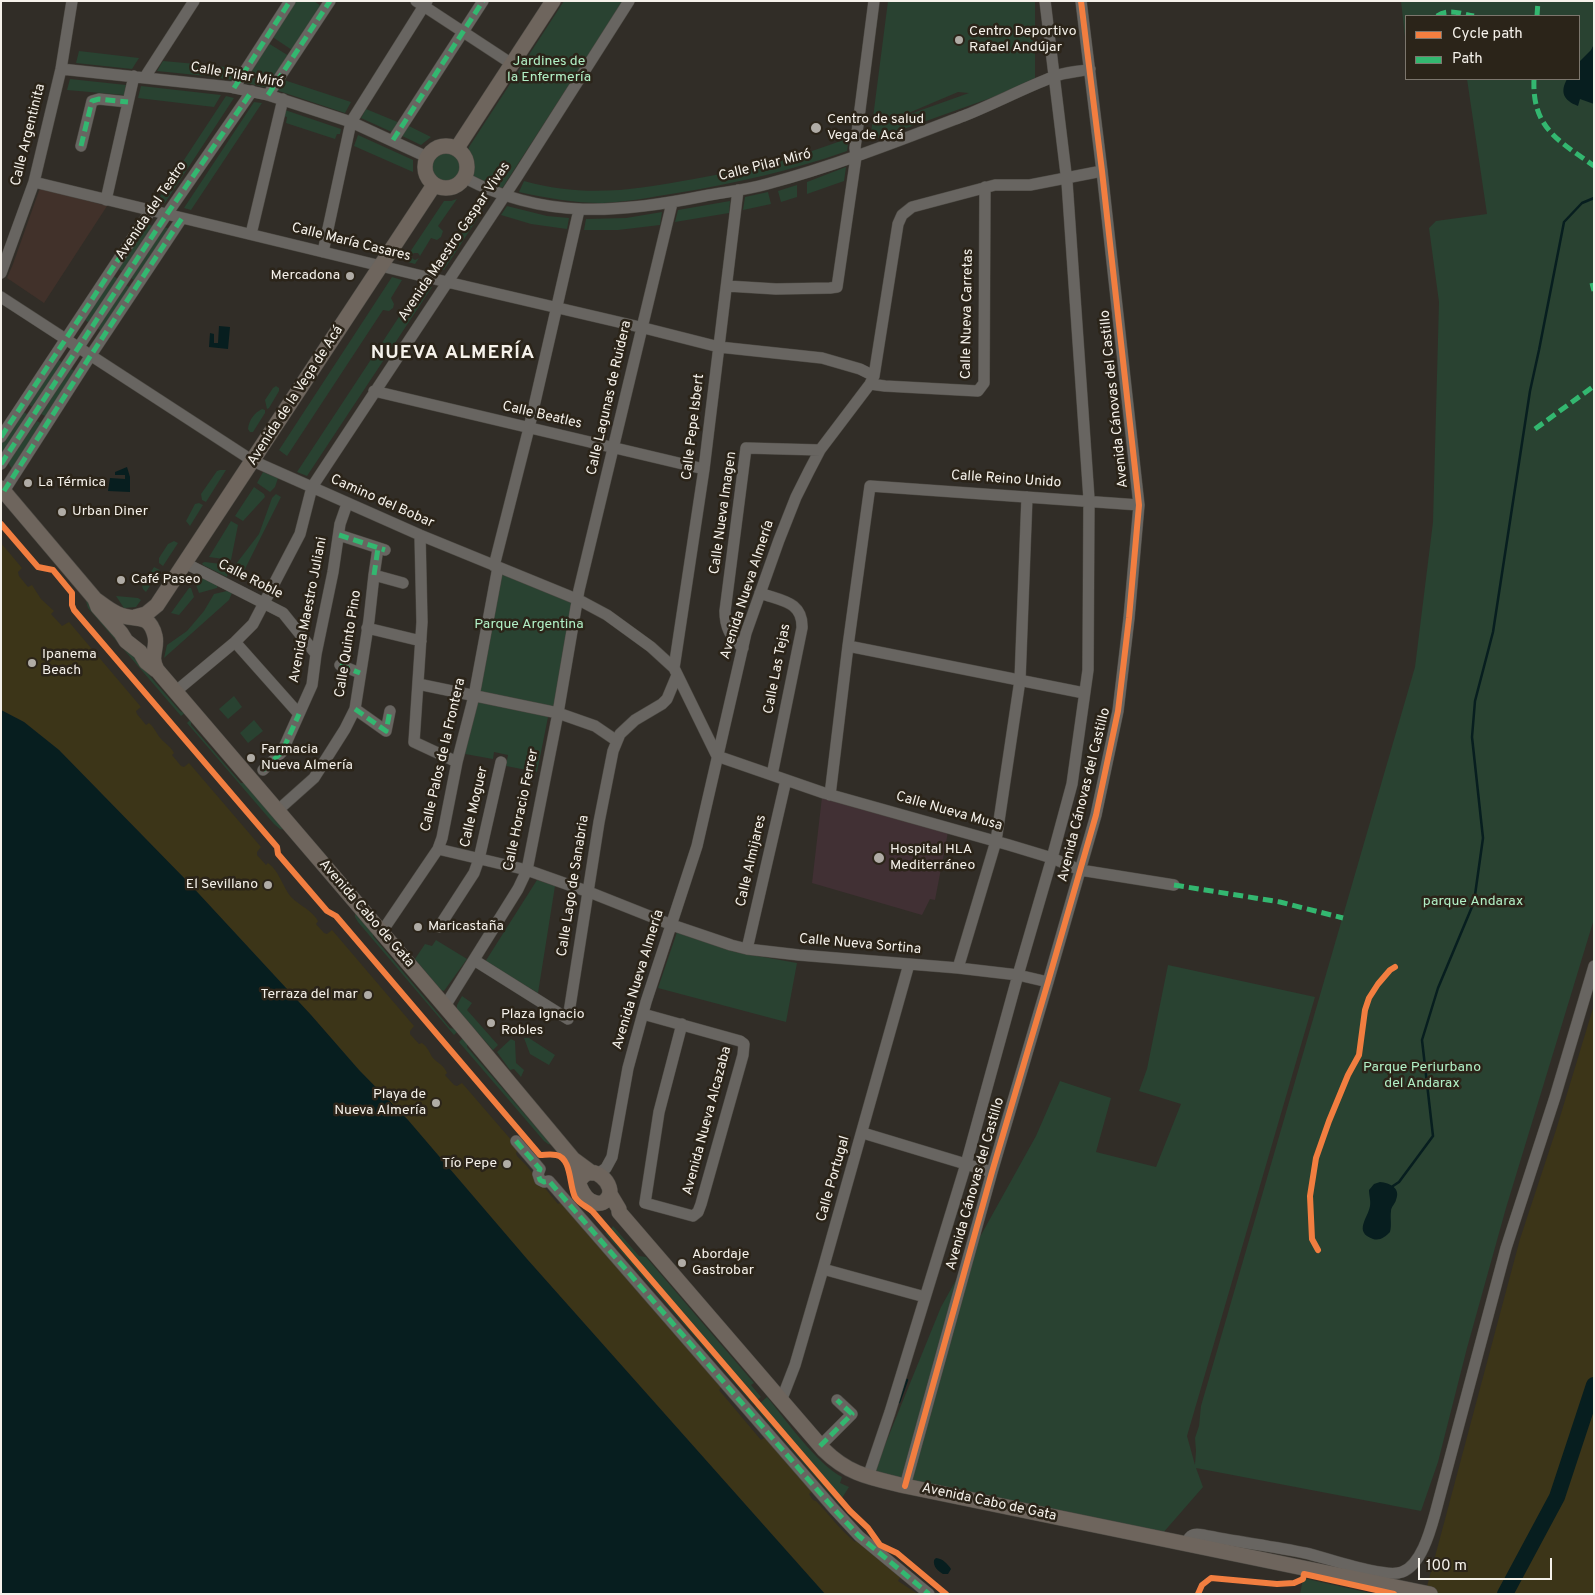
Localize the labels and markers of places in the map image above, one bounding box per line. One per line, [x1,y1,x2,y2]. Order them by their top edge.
place label: Centro Deportivo Rafael Andújar [969,24,1076,56]
marker: Centro Deportivo Rafael Andújar [953,34,965,46]
place label: Centro de salud Vega de Acá [827,112,924,144]
marker: Centro de salud Vega de Acá [809,121,823,135]
place label: Mercadona [271,268,340,284]
marker: Mercadona [344,270,356,282]
place label: La Térmica [38,475,106,491]
marker: La Térmica [22,477,34,489]
place label: Urban Diner [72,504,148,520]
marker: Urban Diner [56,506,68,518]
place label: Café Paseo [131,572,200,588]
marker: Café Paseo [115,574,127,586]
place label: Ipanema Beach [42,647,97,680]
marker: Ipanema Beach [26,657,38,669]
place label: Farmacia Nueva Almería [261,742,353,774]
marker: Farmacia Nueva Almería [245,752,257,764]
place label: Hospital HLA Mediterráneo [890,842,975,874]
marker: Hospital HLA Mediterráneo [872,851,886,865]
place label: El Sevillano [186,877,258,893]
marker: El Sevillano [262,879,274,891]
place label: Maricastaña [428,919,504,935]
marker: Maricastaña [412,921,424,933]
place label: Terraza del mar [261,987,358,1003]
marker: Terraza del mar [362,989,374,1001]
place label: Plaza Ignacio Robles [501,1007,584,1040]
marker: Plaza Ignacio Robles [485,1017,497,1029]
place label: Playa de Nueva Almería [334,1087,426,1120]
marker: Playa de Nueva Almería [430,1097,442,1109]
place label: Tío Pepe [442,1156,497,1172]
marker: Tío Pepe [501,1158,513,1170]
place label: Abordaje Gastrobar [692,1247,754,1280]
marker: Abordaje Gastrobar [676,1257,688,1269]

